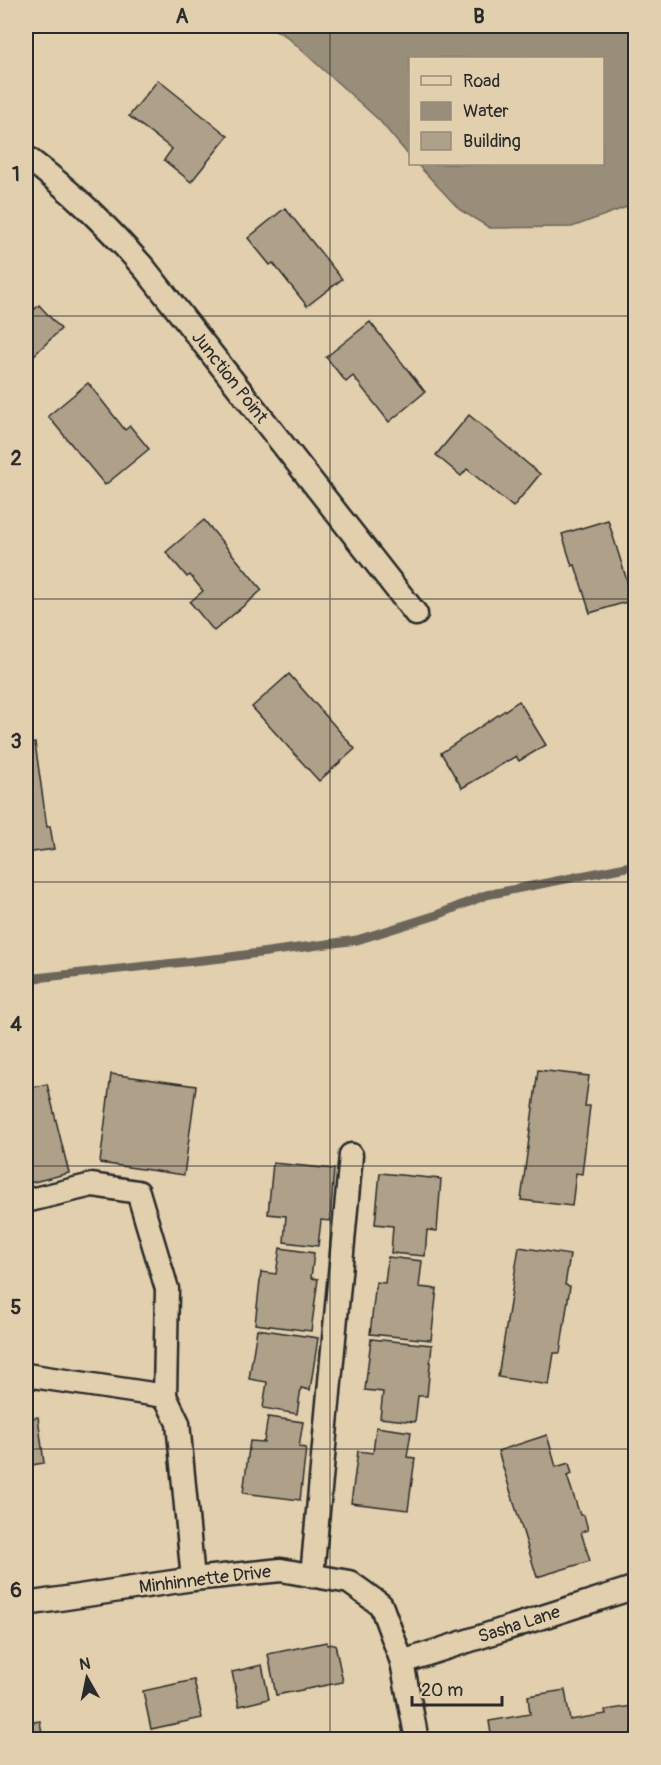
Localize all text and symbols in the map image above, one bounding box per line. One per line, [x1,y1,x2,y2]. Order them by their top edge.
text: A [176,4,189,29]
text: B [473,4,485,29]
legend [409,57,604,165]
text: Road [463,70,500,93]
text: Water [463,100,509,123]
text: Building [463,130,521,153]
text: 1 [12,162,20,187]
street label: Junction Point [186,327,273,429]
text: 2 [10,446,22,471]
text: 3 [10,729,22,754]
text: 4 [10,1012,22,1037]
text: 5 [11,1295,22,1320]
street label: Minhinnette Drive [138,1560,272,1599]
text: 6 [10,1578,22,1603]
street label: Sasha Lane [475,1600,563,1648]
north arrow [57,1648,117,1708]
text: N [78,1653,92,1675]
scale bar [412,1669,502,1707]
text: 20 m [421,1679,463,1702]

